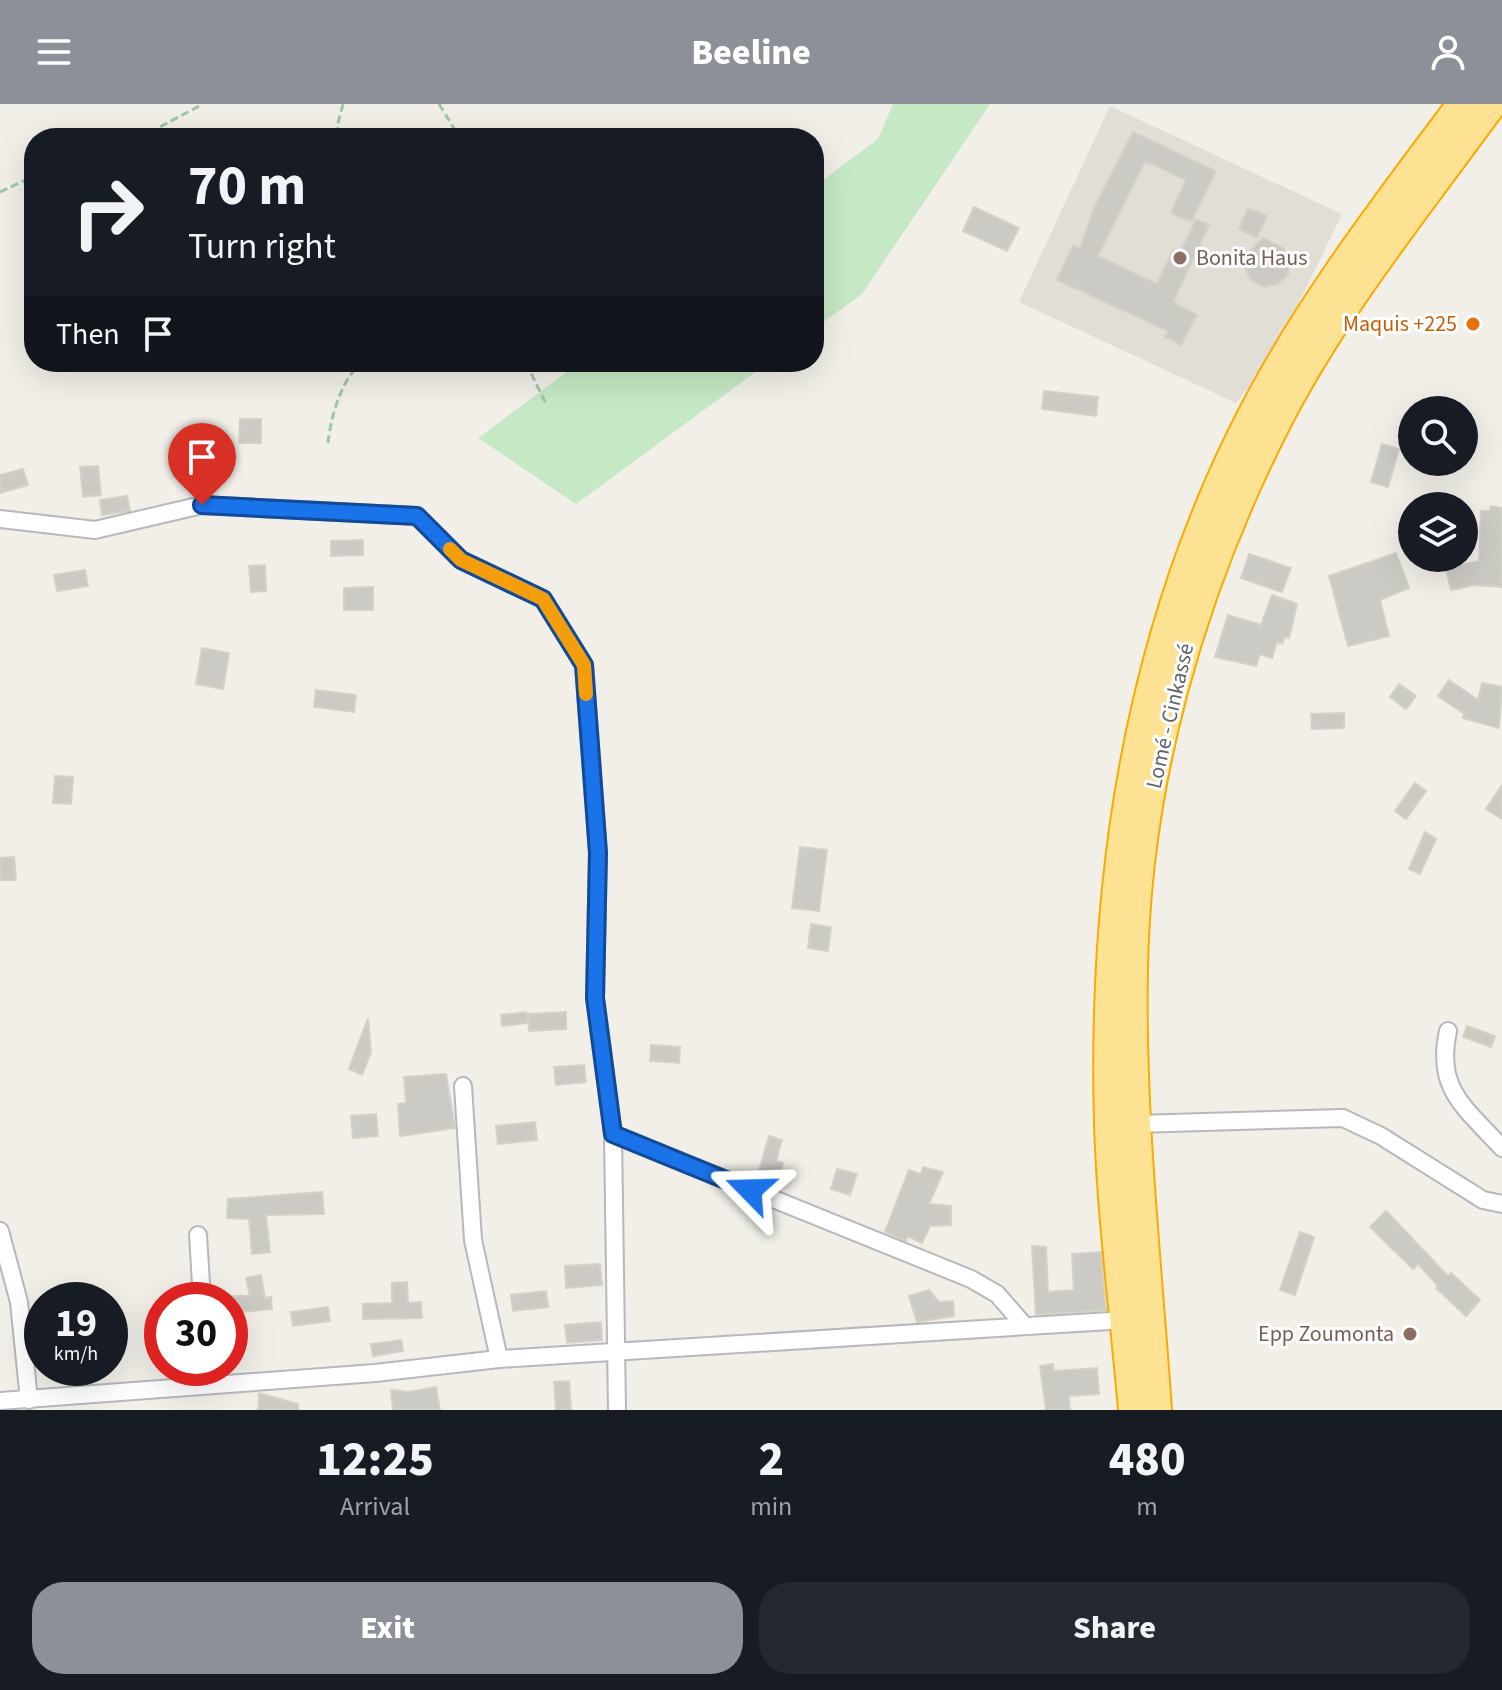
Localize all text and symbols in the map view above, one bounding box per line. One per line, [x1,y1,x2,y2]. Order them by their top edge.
text: Beeline [691,27,811,78]
icon: menu [32,30,76,74]
icon: person [1426,30,1470,74]
text: 70 m [188,147,306,226]
icon: right [56,160,160,264]
text: Turn right [188,221,336,272]
place label: Bonita Haus [1196,242,1307,274]
marker: Bonita Haus [1171,249,1189,267]
place label: Maquis +225 [1343,308,1457,340]
icon: arrive [136,312,180,356]
text: Then [56,313,120,356]
marker: Maquis +225 [1464,315,1482,333]
map controls [1398,396,1478,572]
button: search [1398,396,1478,476]
pin [168,423,236,505]
icon: arrive [180,435,224,479]
button: layers [1398,492,1478,572]
street label: Lomé - Cinkassé [1138,640,1202,792]
position arrow [708,1148,792,1232]
speed limit sign: 30 [144,1282,248,1386]
text: 19 [55,1295,97,1352]
place label: Epp Zoumonta [1258,1318,1394,1350]
marker: Epp Zoumonta [1401,1325,1419,1343]
text: km/h [54,1340,98,1368]
text: 12:25 [316,1426,434,1494]
text: 2 [758,1426,784,1494]
text: 480 [1109,1426,1186,1494]
text: Arrival [340,1488,410,1525]
text: min [750,1488,792,1525]
text: m [1136,1488,1158,1525]
button: Exit [32,1582,743,1674]
button: Share [759,1582,1470,1674]

